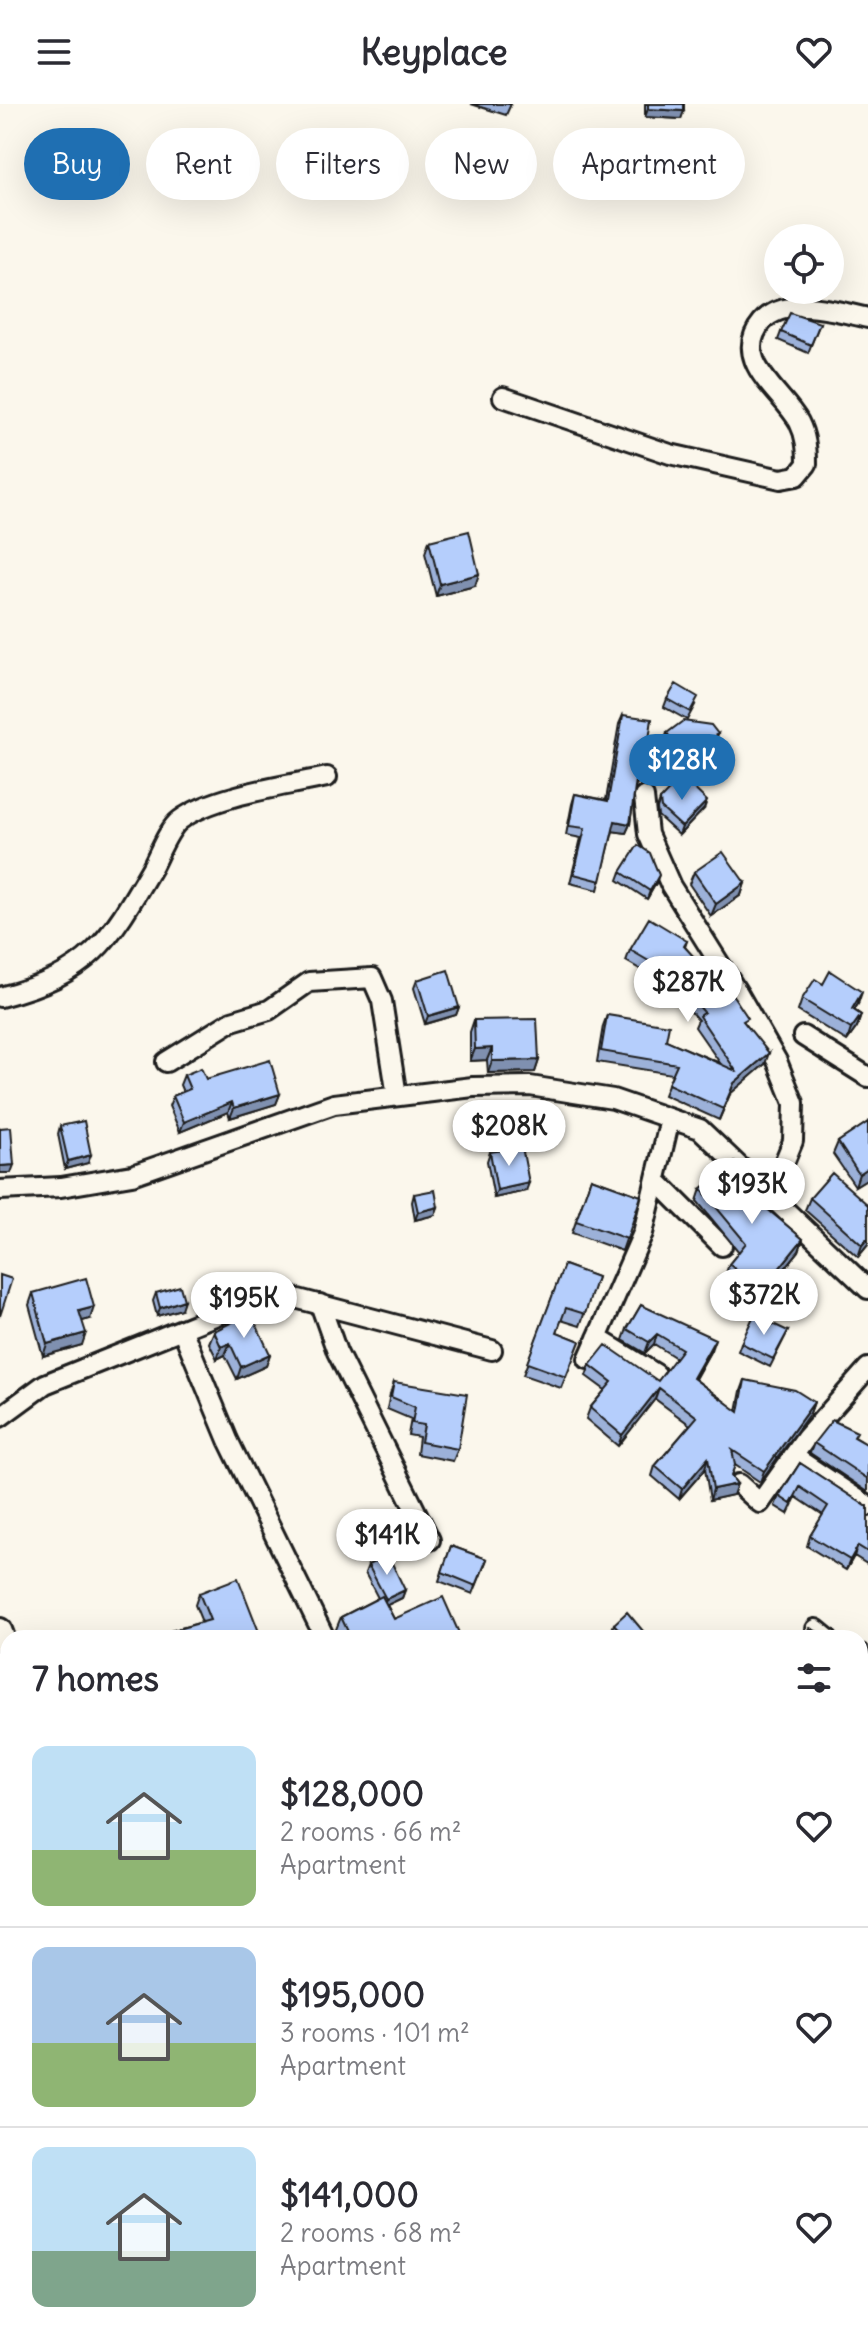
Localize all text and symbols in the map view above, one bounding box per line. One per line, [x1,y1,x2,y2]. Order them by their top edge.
icon: menu [32,30,76,74]
text: Keyplace [360,30,508,75]
icon: heart [792,30,836,74]
chip: Buy [24,128,130,200]
chip: Rent [146,128,260,200]
chip: Filters [276,128,409,200]
chip: New [425,128,537,200]
chip: Apartment [553,128,745,200]
map controls [764,224,844,304]
button: locate [764,224,844,304]
pin: $128K [626,734,738,802]
text: $128K [647,743,717,776]
pin: $287K [632,956,744,1024]
text: $287K [652,965,724,998]
pin: $208K [453,1100,565,1168]
text: $208K [471,1109,547,1142]
pin: $193K [696,1158,808,1226]
text: $193K [717,1167,787,1200]
pin: $372K [708,1269,820,1337]
pin: $195K [188,1272,300,1340]
text: $372K [728,1278,800,1311]
text: $195K [209,1281,279,1314]
pin: $141K [331,1509,443,1577]
text: $141K [354,1518,420,1551]
icon: filters [792,1656,836,1700]
text: 7 homes [32,1657,159,1700]
text: $128,000 [280,1772,424,1815]
icon: home [96,1778,192,1874]
icon: heart [792,1804,836,1848]
text: 2 rooms · 66 m² [280,1815,462,1848]
text: Apartment [280,1848,406,1881]
text: $195,000 [280,1973,425,2016]
icon: home [96,1979,192,2075]
icon: heart [792,2005,836,2049]
text: 3 rooms · 101 m² [280,2016,470,2049]
text: Apartment [280,2049,406,2082]
text: $141,000 [280,2173,419,2216]
icon: home [96,2179,192,2275]
icon: heart [792,2205,836,2249]
text: 2 rooms · 68 m² [280,2216,462,2249]
text: Apartment [280,2249,406,2282]

